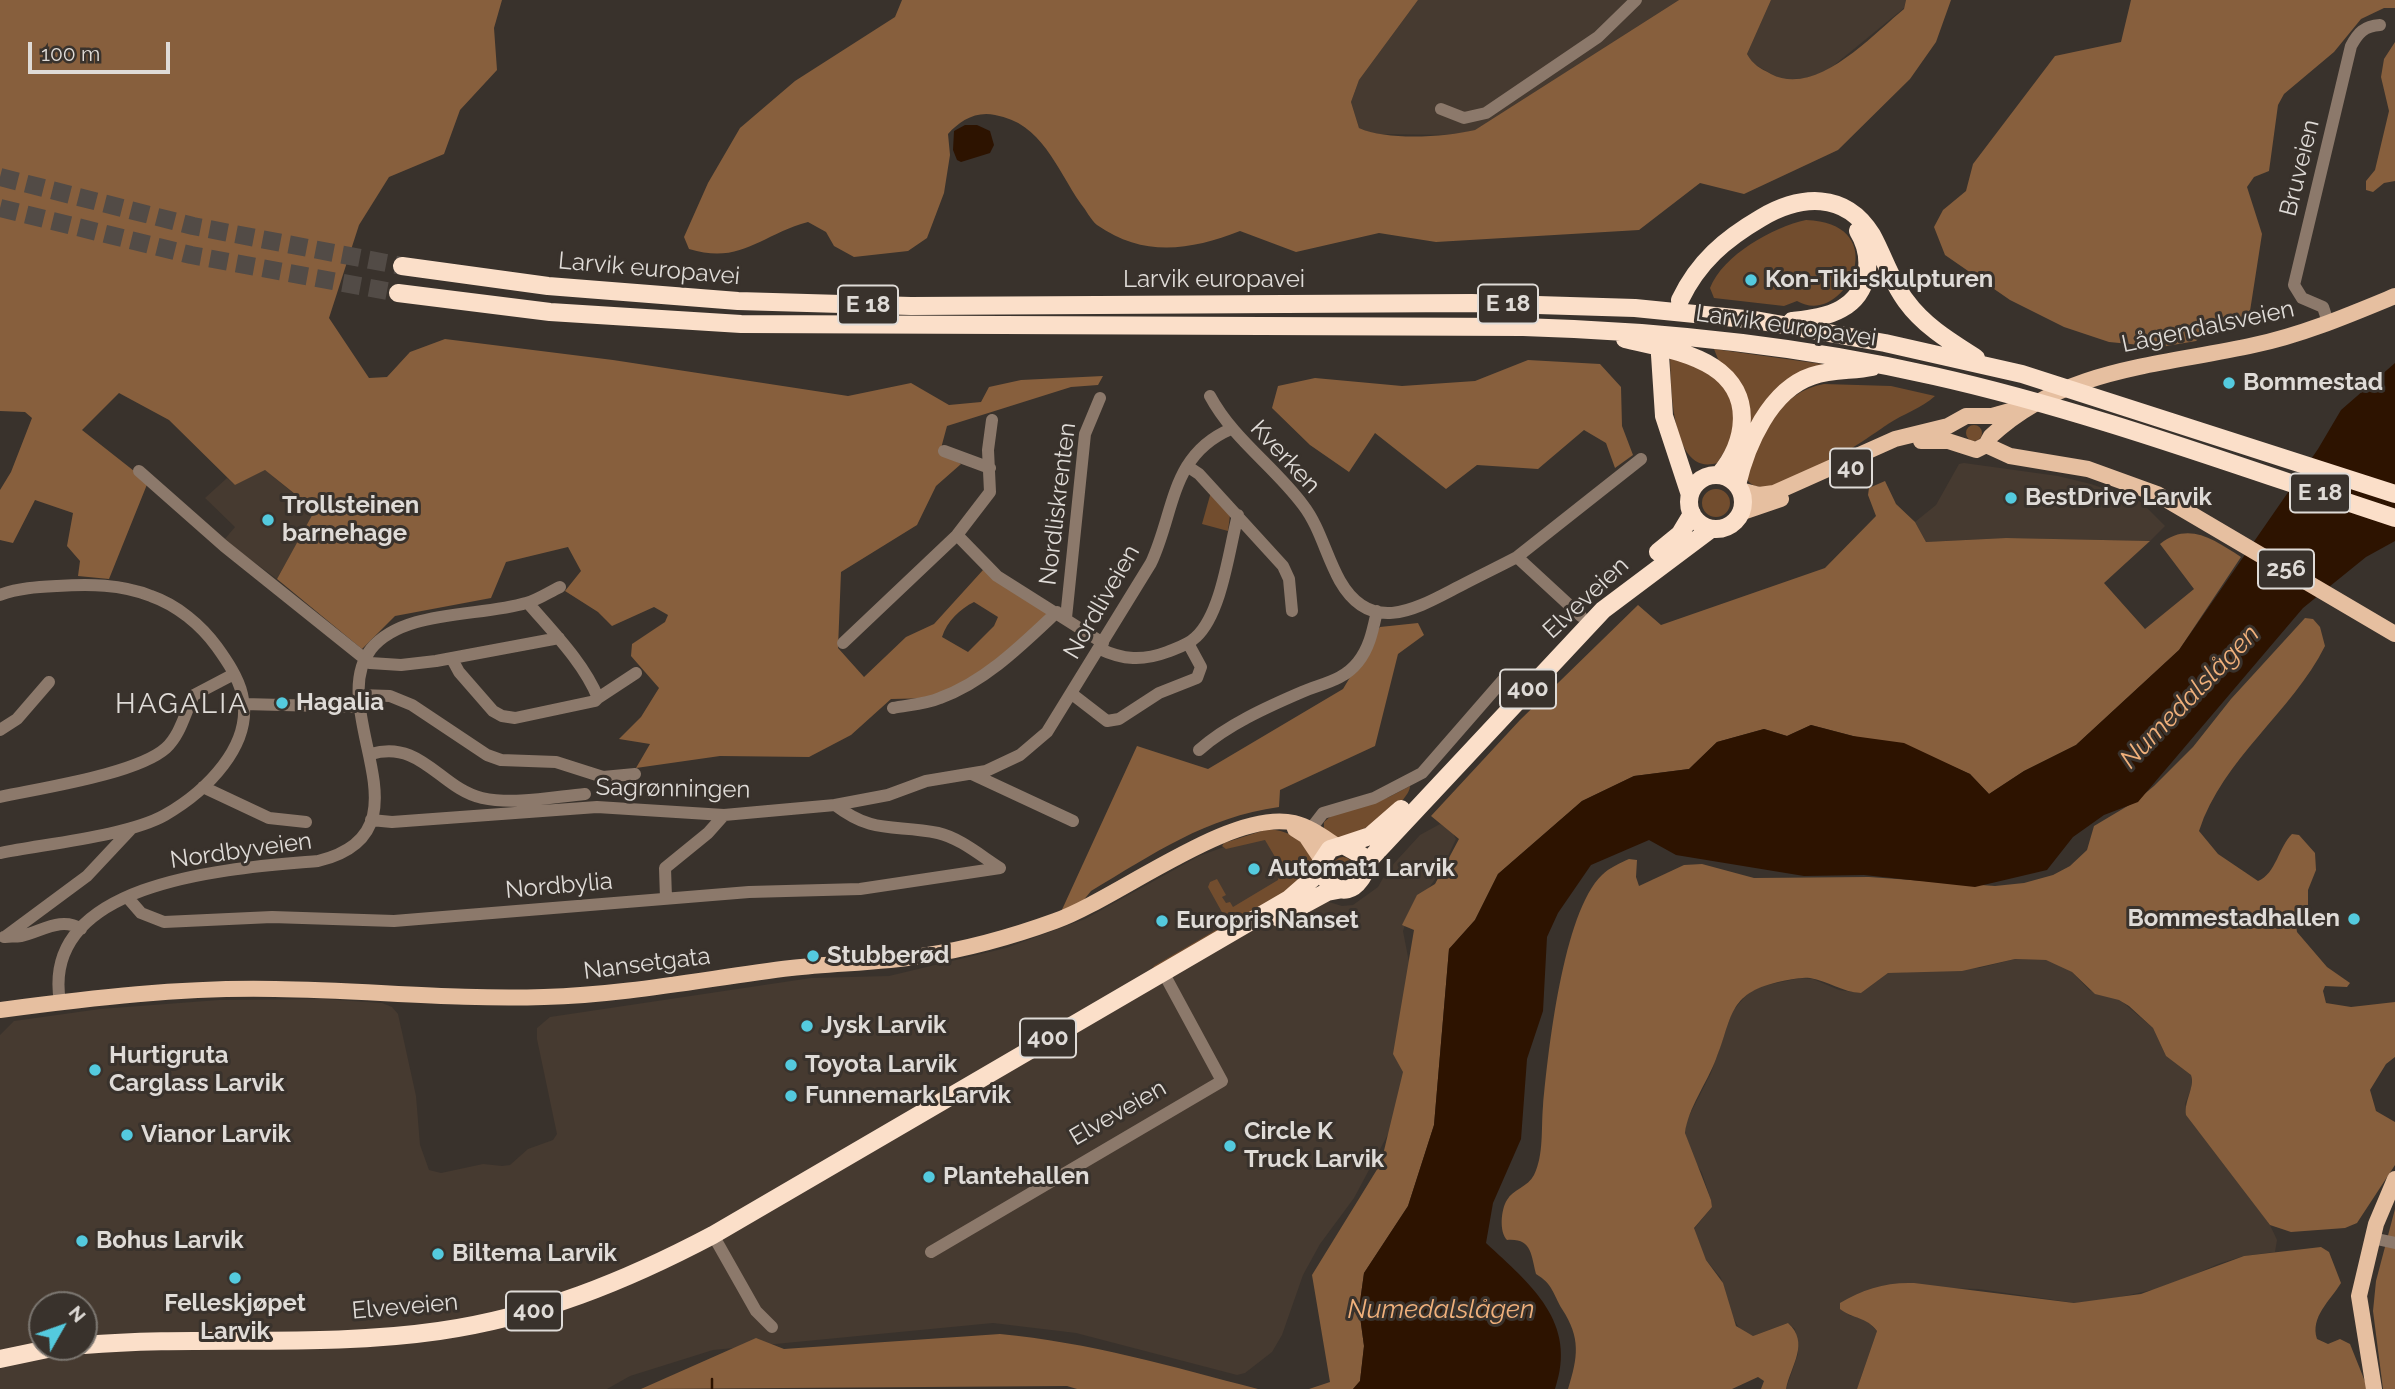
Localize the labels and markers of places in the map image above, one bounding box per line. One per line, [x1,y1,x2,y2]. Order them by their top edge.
place label: Kon-Tiki-skulpturen [1765,266,1993,294]
marker: Kon-Tiki-skulpturen [1743,272,1759,288]
place label: Bommestad [2243,369,2383,397]
marker: Bommestad [2221,375,2237,391]
place label: BestDrive Larvik [2025,484,2212,512]
marker: BestDrive Larvik [2003,490,2019,506]
place label: Trollsteinen barnehage [282,492,419,548]
marker: Trollsteinen barnehage [260,512,276,528]
place label: Hagalia [296,689,384,717]
marker: Hagalia [274,695,290,711]
place label: Automat1 Larvik [1268,855,1455,883]
marker: Automat1 Larvik [1246,861,1262,877]
place label: Bommestadhallen [2127,905,2340,933]
place label: Europris Nanset [1176,907,1359,935]
marker: Bommestadhallen [2346,911,2362,927]
marker: Europris Nanset [1154,913,1170,929]
place label: Stubberød [827,942,949,970]
marker: Stubberød [805,948,821,964]
place label: Jysk Larvik [821,1012,946,1040]
marker: Jysk Larvik [799,1018,815,1034]
place label: Hurtigruta Carglass Larvik [109,1042,284,1098]
place label: Toyota Larvik [805,1051,957,1079]
marker: Toyota Larvik [783,1057,799,1073]
marker: Hurtigruta Carglass Larvik [87,1062,103,1078]
place label: Funnemark Larvik [805,1082,1011,1110]
marker: Funnemark Larvik [783,1088,799,1104]
place label: Circle K Truck Larvik [1244,1118,1384,1174]
place label: Vianor Larvik [141,1121,291,1149]
marker: Vianor Larvik [119,1127,135,1143]
marker: Circle K Truck Larvik [1222,1138,1238,1154]
place label: Plantehallen [943,1163,1090,1191]
marker: Plantehallen [921,1169,937,1185]
place label: Bohus Larvik [96,1227,244,1255]
marker: Bohus Larvik [74,1233,90,1249]
place label: Biltema Larvik [452,1240,617,1268]
marker: Biltema Larvik [430,1246,446,1262]
marker: Felleskjøpet Larvik [227,1270,243,1286]
place label: Felleskjøpet Larvik [164,1290,306,1346]

